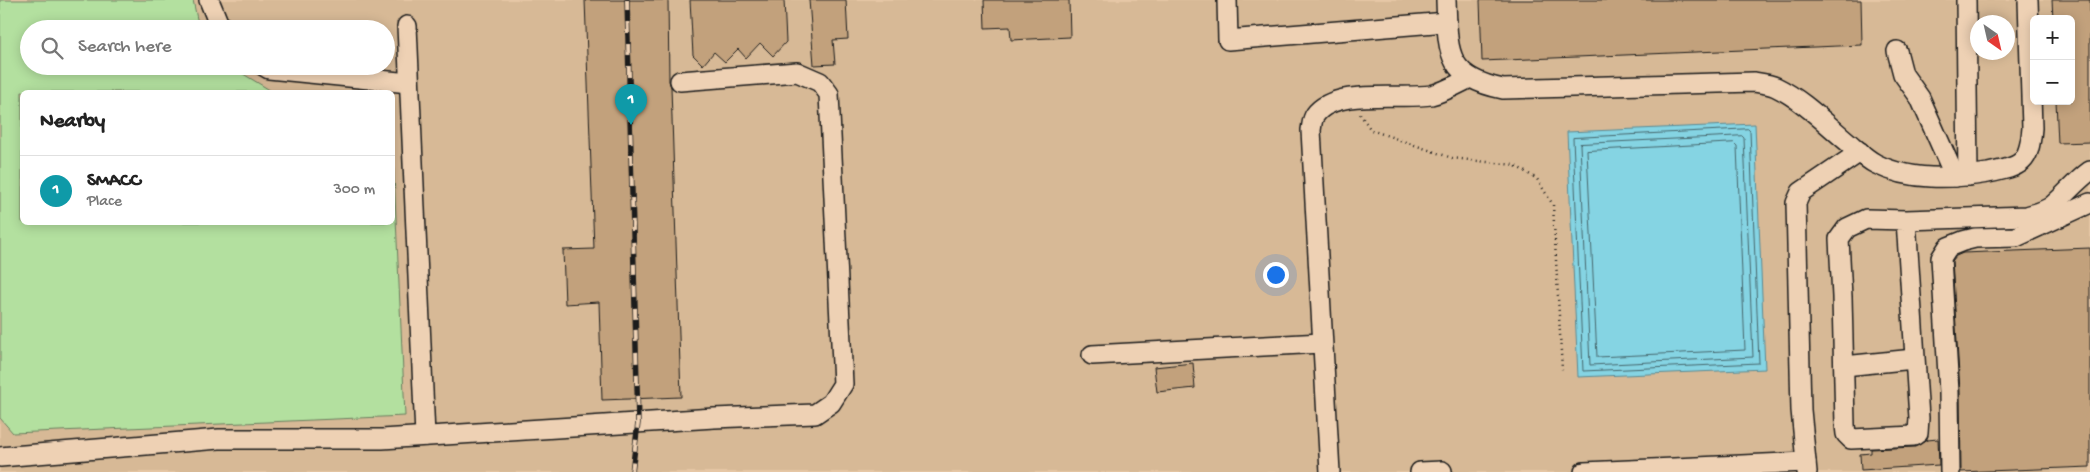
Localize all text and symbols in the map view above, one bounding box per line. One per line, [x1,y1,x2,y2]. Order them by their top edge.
north arrow [1970,15,2015,60]
map controls [2030,15,2075,105]
button: + [2030,15,2075,60]
search box [20,20,395,75]
icon: search [38,34,66,62]
text: Search here [78,36,172,59]
button: − [2030,60,2075,105]
pin: 1 [615,84,647,125]
text: Nearby [40,110,105,135]
text: SMACC [87,170,141,193]
text: 1 [53,181,59,200]
text: 300 m [333,181,375,200]
text: Place [87,193,122,212]
your location [1263,262,1289,288]

